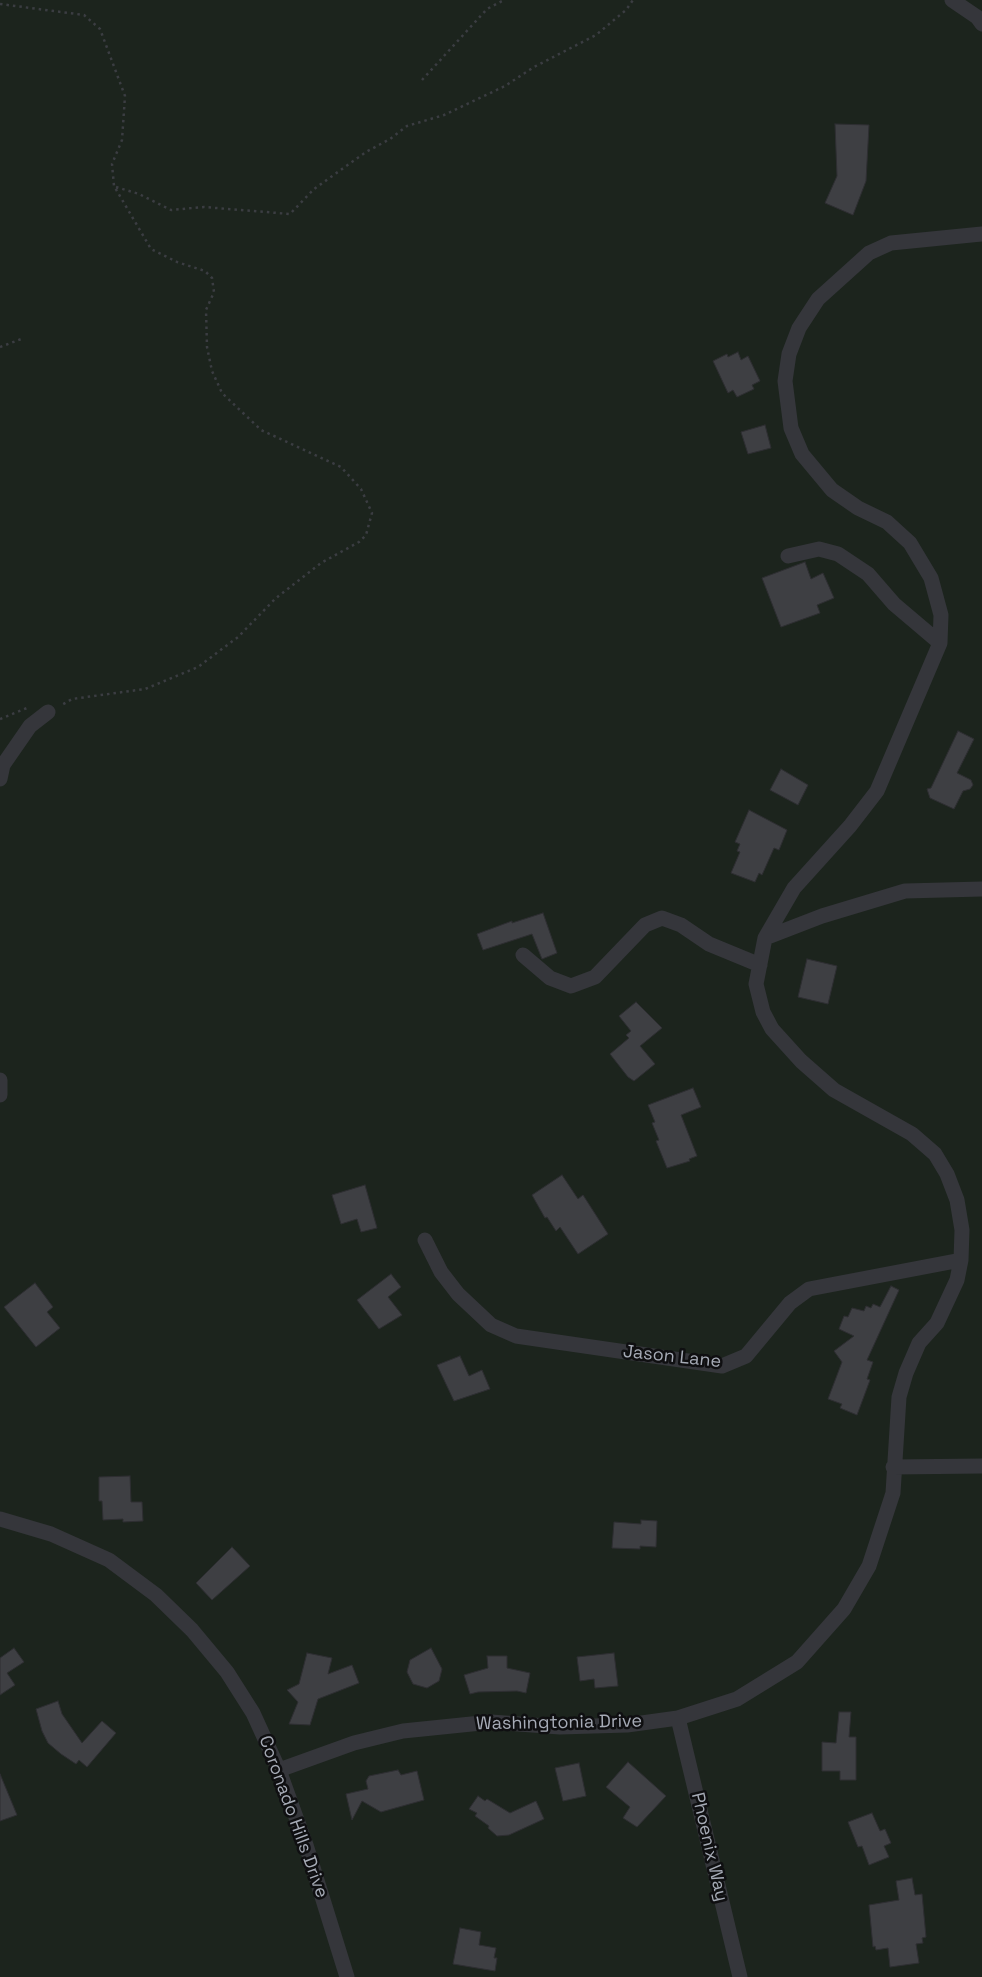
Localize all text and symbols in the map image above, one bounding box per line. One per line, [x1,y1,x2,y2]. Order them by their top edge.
street label: Jason Lane [622,1341,722,1373]
street label: Washingtonia Drive [476,1711,642,1735]
street label: Coronado Hills Drive [254,1733,332,1901]
street label: Phoenix Way [686,1790,732,1904]

